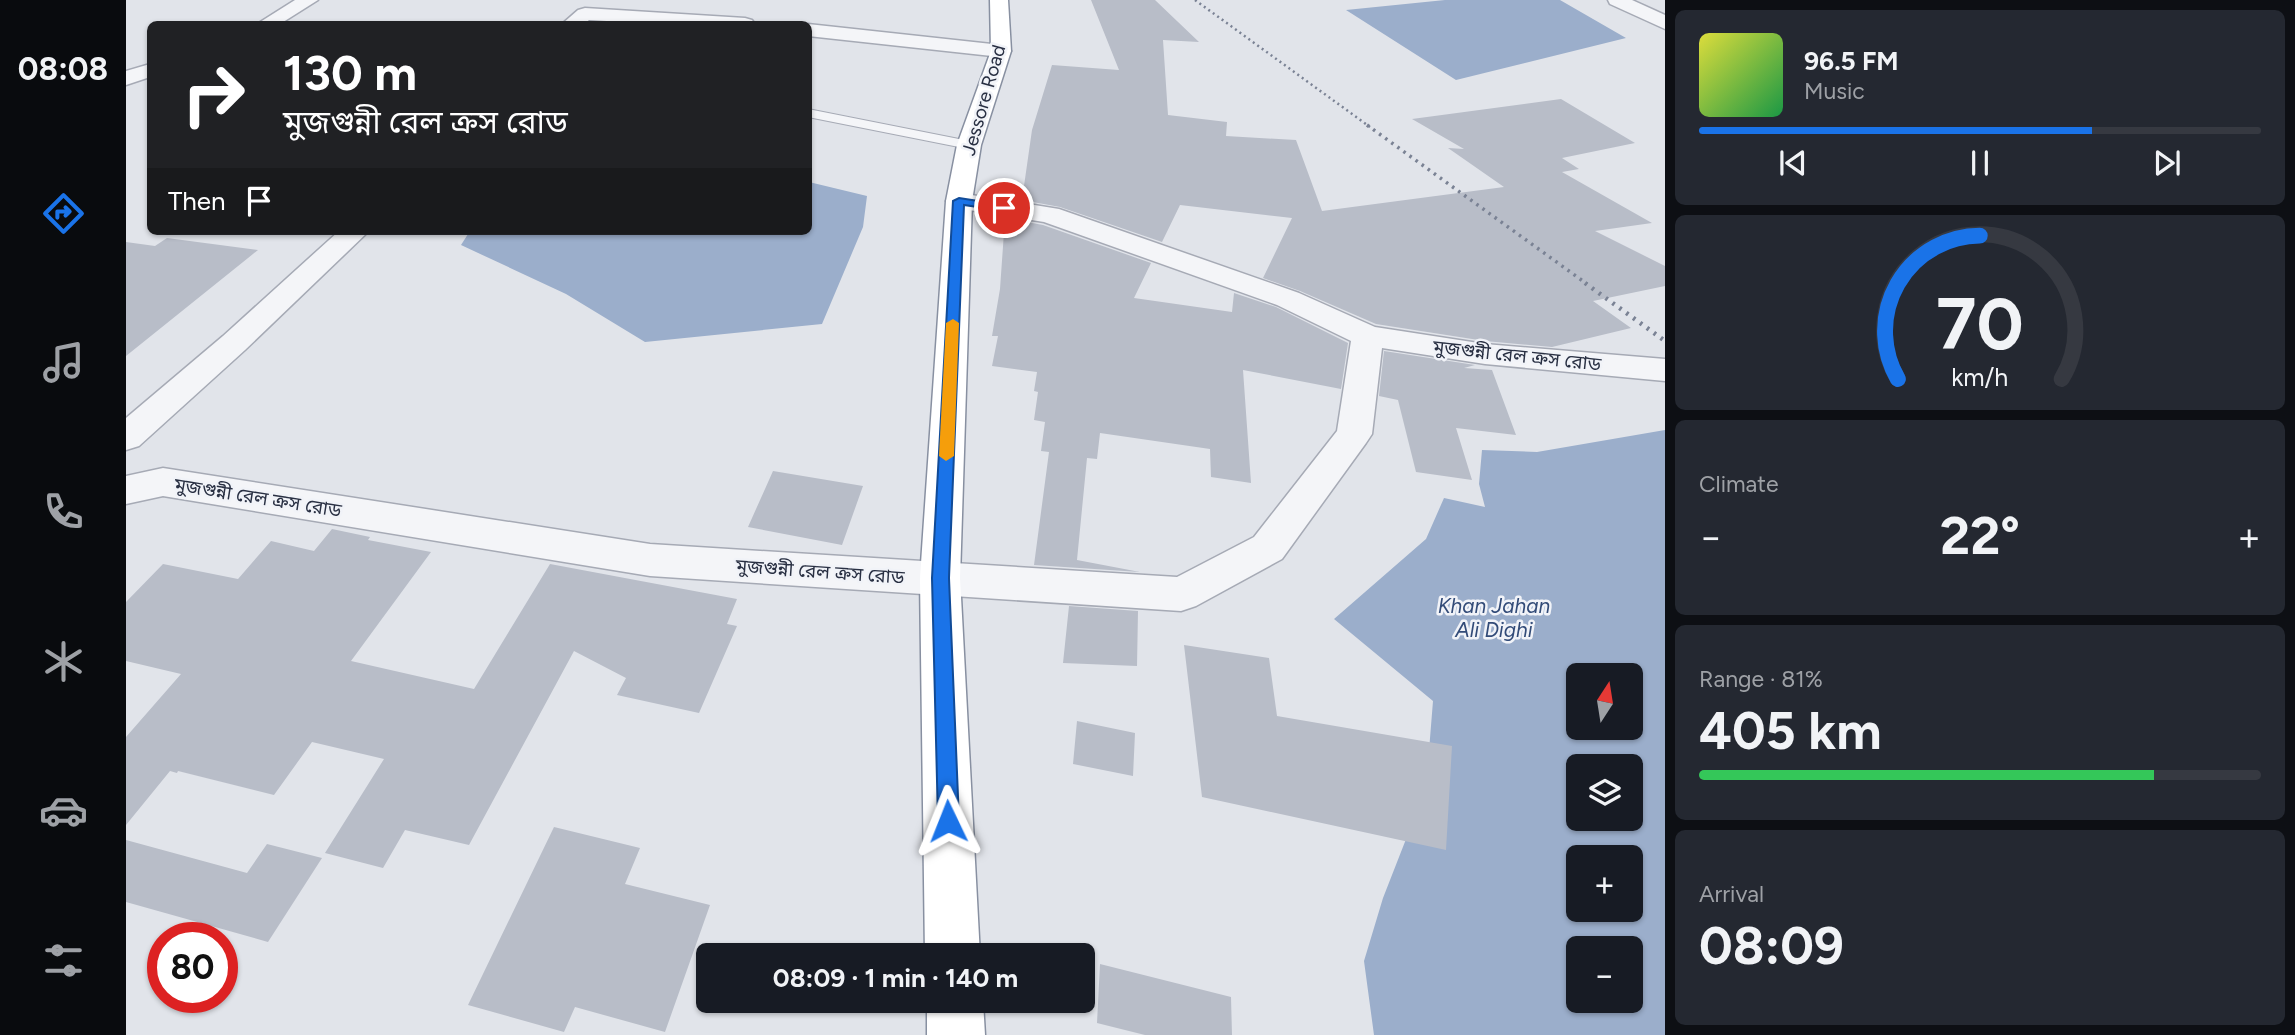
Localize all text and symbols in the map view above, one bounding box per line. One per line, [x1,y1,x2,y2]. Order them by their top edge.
street label: Jessore Road [957,42,1010,158]
text: 130 m [283,43,417,102]
text: 96.5 FM [1804,45,1899,77]
icon: right [168,49,259,140]
text: 08:08 [18,50,108,88]
text: Music [1804,77,1865,105]
text: মুজগুন্নী রেল ক্রস রোড [283,103,568,141]
icon: previous [1774,144,1812,182]
icon: pause [1961,144,1999,182]
icon: next [2148,144,2186,182]
pin [974,178,1034,238]
icon: arrive [240,182,278,220]
text: Then [168,185,226,217]
icon: directions [39,189,88,238]
icon: arrive [985,189,1023,227]
text: 70 [1936,280,2024,367]
street label: মুজগুন্নী রেল ক্রস রোড [1431,335,1603,376]
icon: music [39,338,88,387]
text: km/h [1951,361,2009,391]
text: Climate [1699,470,1778,498]
street label: মুজগুন্নী রেল ক্রস রোড [172,473,344,522]
icon: phone [39,487,88,536]
text: 22° [1940,505,2020,567]
text: − [1699,514,1723,560]
text: + [2237,514,2261,560]
street label: মুজগুন্নী রেল ক্রস রোড [734,554,906,589]
water label: Khan Jahan Ali Dighi [1438,593,1551,642]
icon: climate [39,637,88,686]
north arrow [1566,663,1643,740]
map controls [1566,663,1643,1013]
text: Range · 81% [1699,665,1823,693]
text: 405 km [1699,700,1882,762]
button: layers [1566,754,1643,831]
position arrow [911,784,985,858]
icon: car [39,786,88,835]
button: + [1566,845,1643,922]
text: Arrival [1699,880,1764,908]
text: 08:09 [1699,915,1844,977]
speed limit sign: 80 [147,922,238,1013]
icon: filters [39,936,88,985]
button: − [1566,936,1643,1013]
text: 08:09 · 1 min · 140 m [773,962,1018,994]

